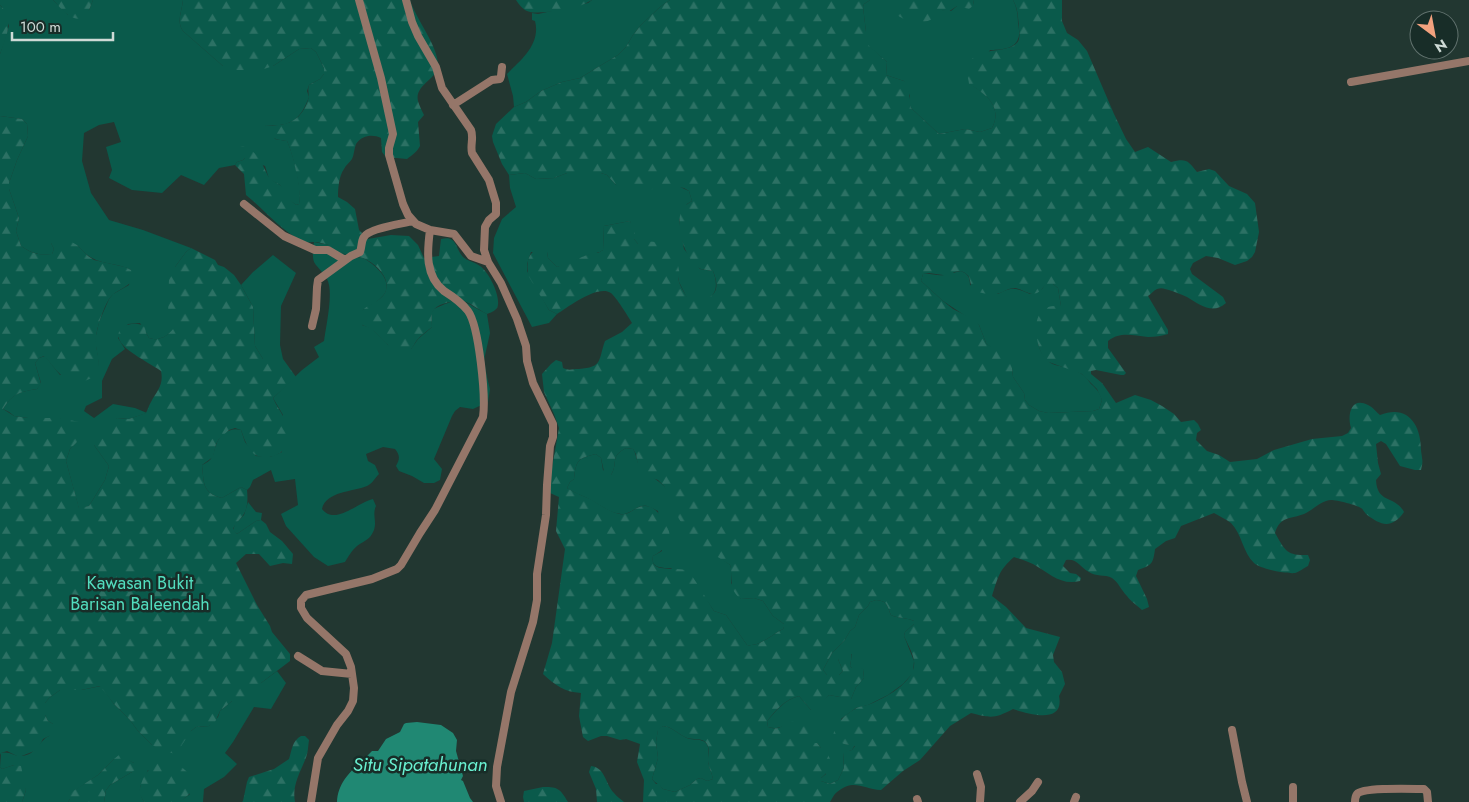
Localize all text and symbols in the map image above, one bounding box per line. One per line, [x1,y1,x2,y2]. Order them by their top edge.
scale bar [12,10,114,42]
north arrow [1409,10,1459,60]
text: 100 m [20,16,61,38]
text: N [1431,35,1451,57]
park label: Kawasan Bukit Barisan Baleendah [70,570,210,617]
water label: Situ Sipatahunan [353,751,487,778]

